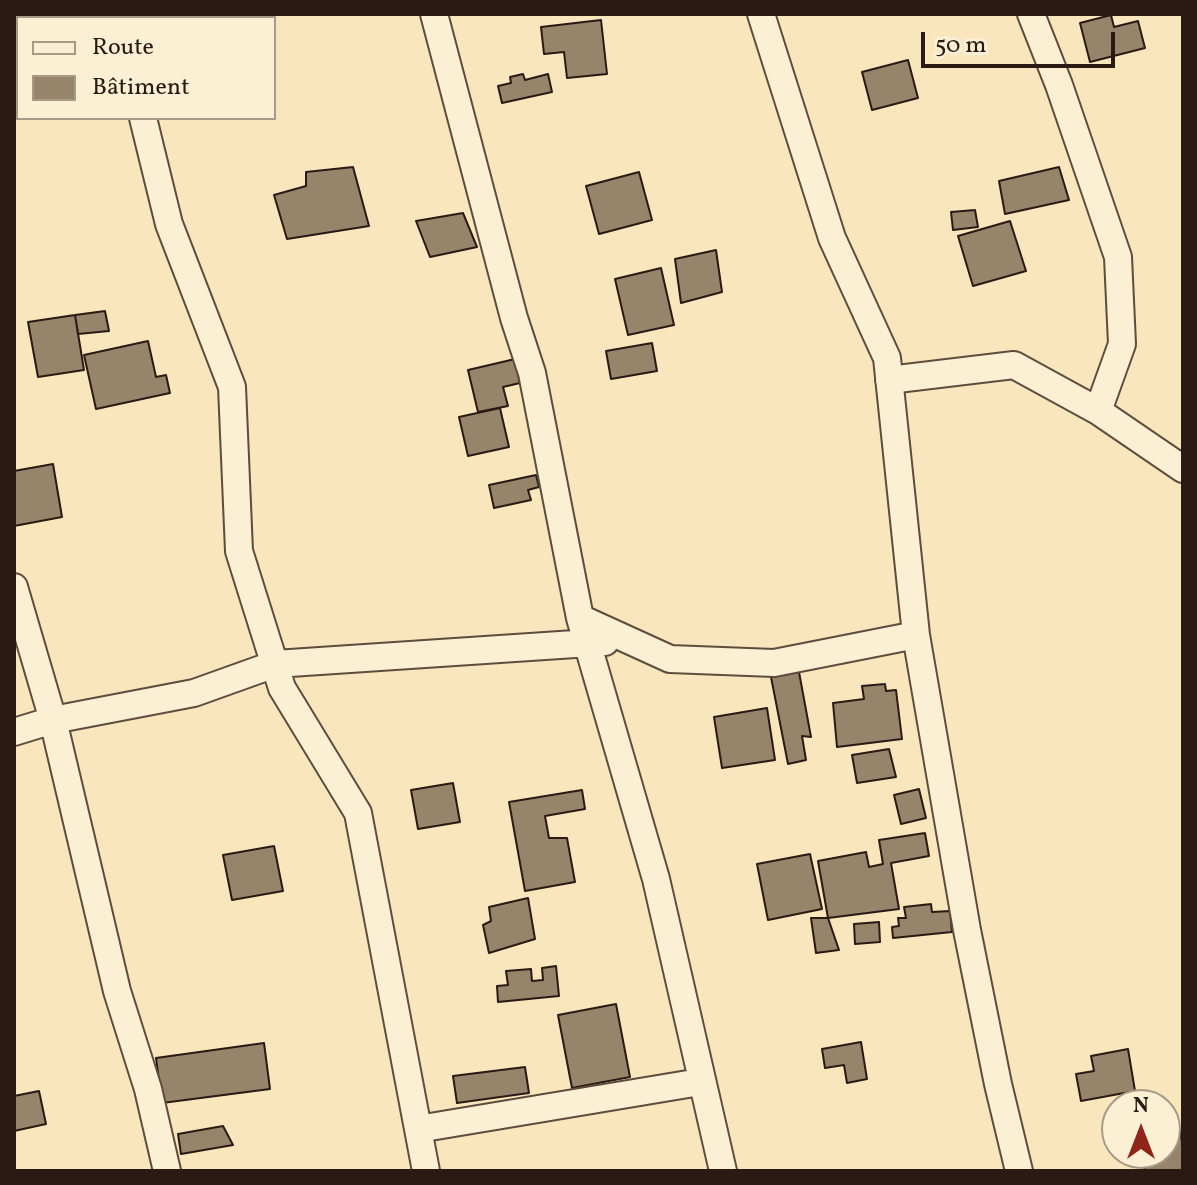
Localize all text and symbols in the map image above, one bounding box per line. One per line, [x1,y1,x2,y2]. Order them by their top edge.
legend [16,16,276,120]
scale bar [925,16,1119,66]
text: 50 m [935,29,987,63]
text: Route [92,31,154,65]
text: Bâtiment [92,71,190,105]
north arrow [1101,1089,1181,1169]
text: N [1133,1091,1149,1122]

